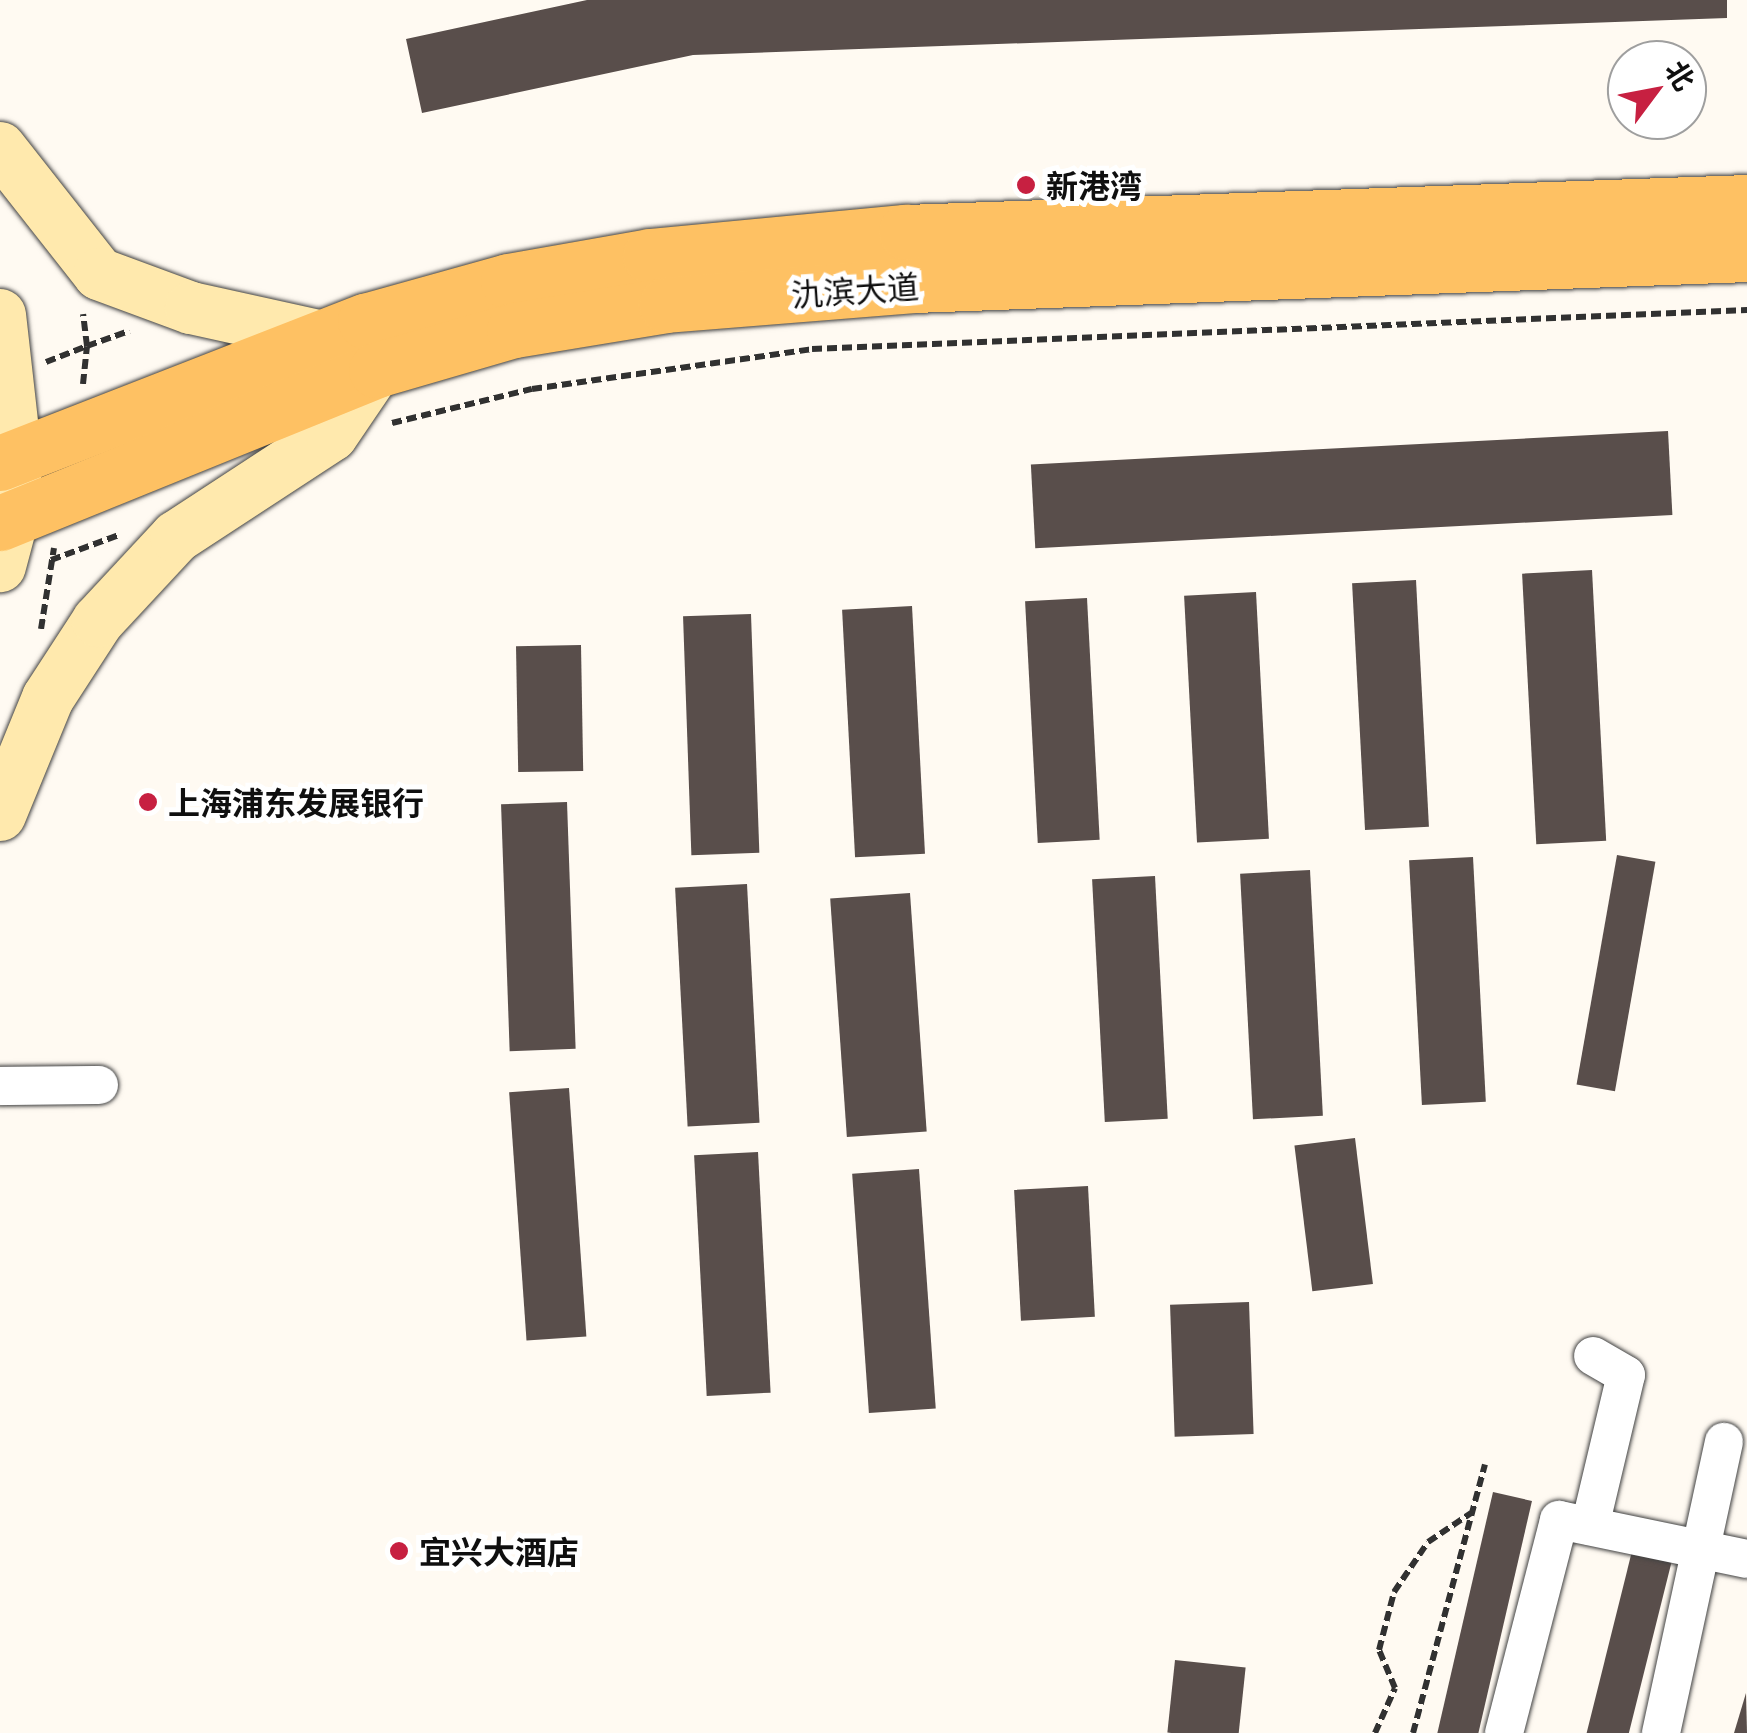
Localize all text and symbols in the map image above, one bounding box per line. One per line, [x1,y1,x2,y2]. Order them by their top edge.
north arrow [1607,40,1707,140]
text: 北 [1658,53,1704,97]
place label: 新港湾 [1046,166,1142,204]
marker: 新港湾 [1015,174,1037,196]
street label: 氿滨大道 [790,266,920,314]
place label: 上海浦东发展银行 [168,783,424,821]
marker: 上海浦东发展银行 [137,791,159,813]
place label: 宜兴大酒店 [419,1532,579,1570]
marker: 宜兴大酒店 [388,1540,410,1562]

